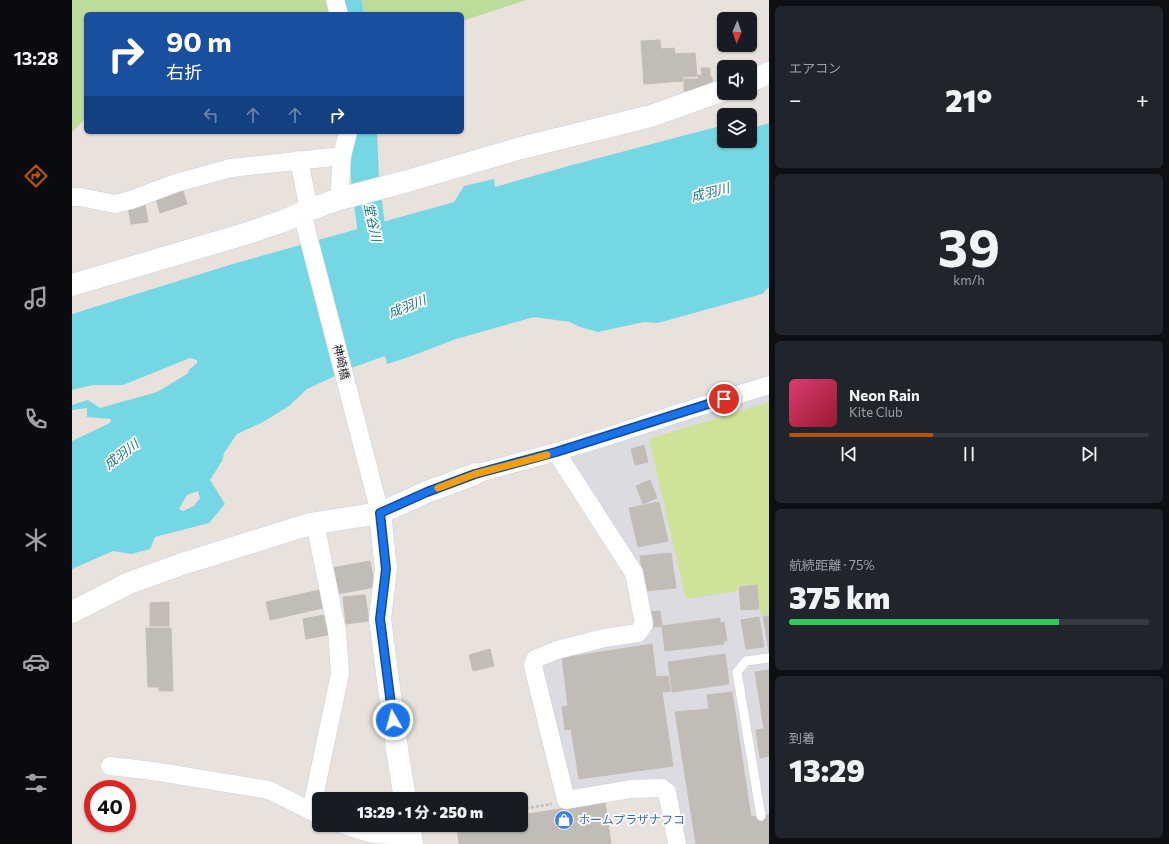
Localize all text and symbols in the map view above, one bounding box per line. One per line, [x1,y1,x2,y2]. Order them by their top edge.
north arrow [717,12,757,52]
map controls [717,12,757,148]
text: 90 m [166,24,232,58]
icon: right [100,28,152,80]
text: 13:28 [14,47,58,69]
button: sound [717,60,757,100]
text: エアコン [789,60,841,76]
text: 右折 [166,61,202,83]
text: 21° [945,81,992,118]
text: − [789,86,802,113]
text: + [1136,86,1149,113]
icon: left [200,104,222,126]
icon: ahead [242,104,264,126]
icon: ahead [284,104,306,126]
icon: right [326,104,348,126]
button: layers [717,108,757,148]
icon: directions [22,162,50,190]
water label: 成羽川 [689,179,733,204]
water label: 堂谷川 [361,201,385,245]
text: 39 [938,214,1000,278]
text: km/h [953,272,985,288]
icon: music [22,284,50,312]
water label: 成羽川 [386,291,430,320]
street label: 神崎橋 [331,343,353,381]
pin [707,382,741,416]
text: Neon Rain [849,386,920,404]
icon: arrive [713,388,735,410]
text: Kite Club [849,404,903,420]
icon: phone [22,405,50,433]
water label: 成羽川 [101,435,143,472]
icon: previous [838,443,860,465]
icon: pause [958,443,980,465]
icon: next [1078,443,1100,465]
icon: climate [22,526,50,554]
text: 航続距離 · 75% [789,557,875,573]
text: 375 km [789,578,890,615]
icon: car [22,648,50,676]
position arrow [372,699,414,741]
text: 到着 [789,730,815,746]
text: 13:29 [789,751,865,788]
icon: filters [22,769,50,797]
speed limit sign: 40 [84,780,136,832]
text: 13:29 · 1 分 · 250 m [357,803,483,821]
shop icon: ホームプラザナフコ [553,809,575,831]
place label: ホームプラザナフコ [578,812,685,826]

